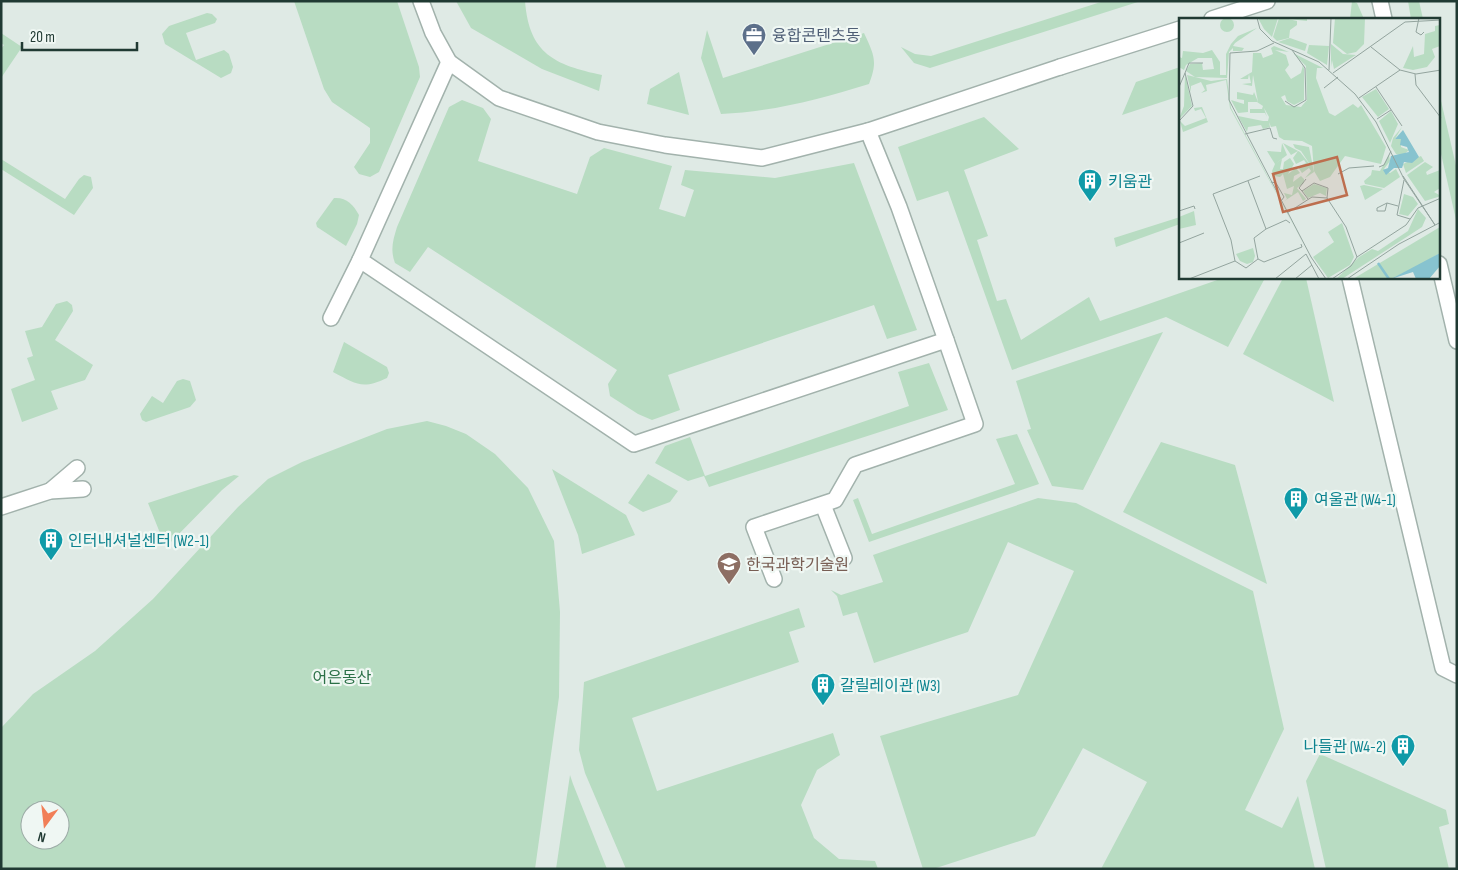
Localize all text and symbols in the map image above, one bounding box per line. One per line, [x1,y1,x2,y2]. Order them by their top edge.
inset map [1179,18,1440,279]
scale bar [22,20,138,52]
office icon: 융합콘텐츠동 [741,22,767,56]
place label: 융합콘텐츠동 [772,27,861,46]
text: 20 m [30,28,55,47]
building icon: 키움관 [1077,168,1103,202]
place label: 키움관 [1108,173,1152,192]
building icon: 여울관 (W4-1) [1283,486,1309,520]
place label: 여울관 (W4-1) [1314,491,1396,510]
building icon: 인터내셔널센터 (W2-1) [38,527,64,561]
place label: 인터내셔널센터 (W2-1) [68,532,209,551]
school or university icon: 한국과학기술원 [716,551,742,585]
place label: 한국과학기술원 [746,556,849,575]
park label: 어은동산 [313,669,372,688]
building icon: 갈릴레이관 (W3) [810,672,836,706]
place label: 갈릴레이관 (W3) [840,677,940,696]
building icon: 나들관 (W4-2) [1390,733,1416,767]
place label: 나들관 (W4-2) [1303,738,1386,757]
north arrow [20,800,70,850]
text: N [36,828,48,846]

